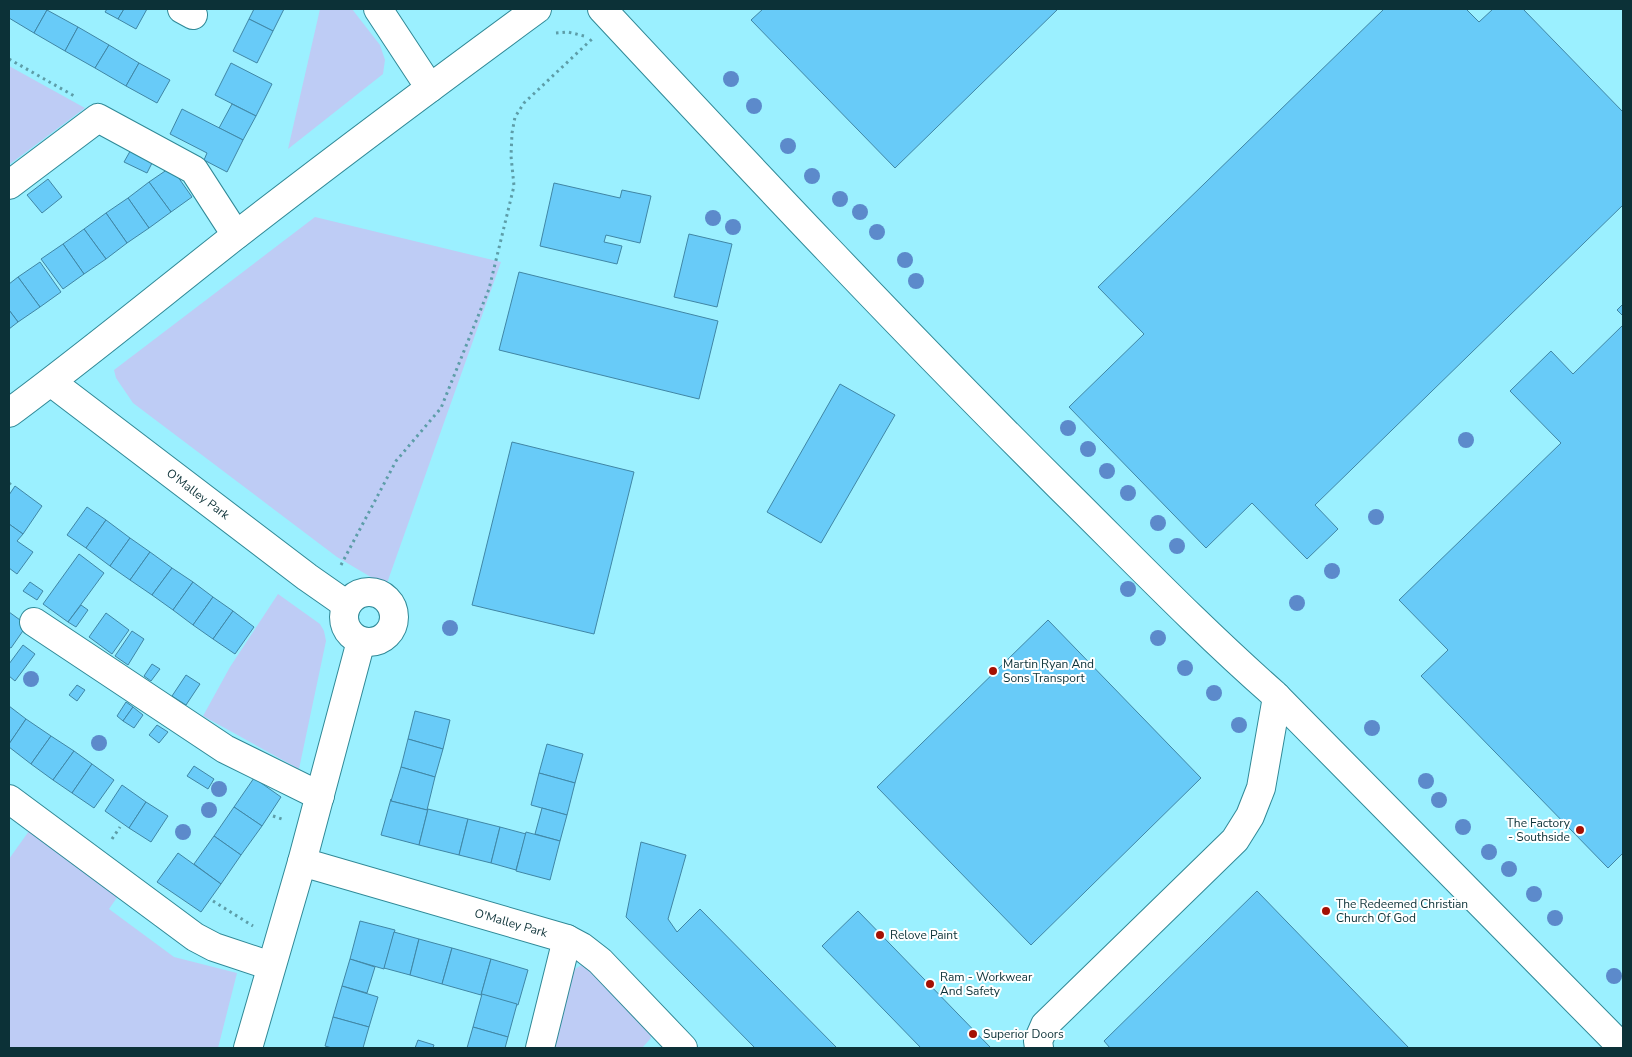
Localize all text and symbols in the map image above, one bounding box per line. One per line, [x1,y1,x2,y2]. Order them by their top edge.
street label: O'Malley Park [163,465,234,524]
place label: Martin Ryan And Sons Transport [1003,656,1094,686]
marker: Martin Ryan And Sons Transport [987,665,999,677]
place label: The Factory - Southside [1507,815,1571,845]
marker: The Factory - Southside [1574,824,1586,836]
place label: The Redeemed Christian Church Of God [1336,896,1468,926]
street label: O'Malley Park [473,905,550,941]
marker: The Redeemed Christian Church Of God [1320,905,1332,917]
place label: Relove Paint [890,927,958,943]
marker: Relove Paint [874,929,886,941]
place label: Ram - Workwear And Safety [940,969,1033,999]
marker: Ram - Workwear And Safety [924,978,936,990]
place label: Superior Doors [983,1026,1064,1042]
marker: Superior Doors [967,1028,979,1040]

